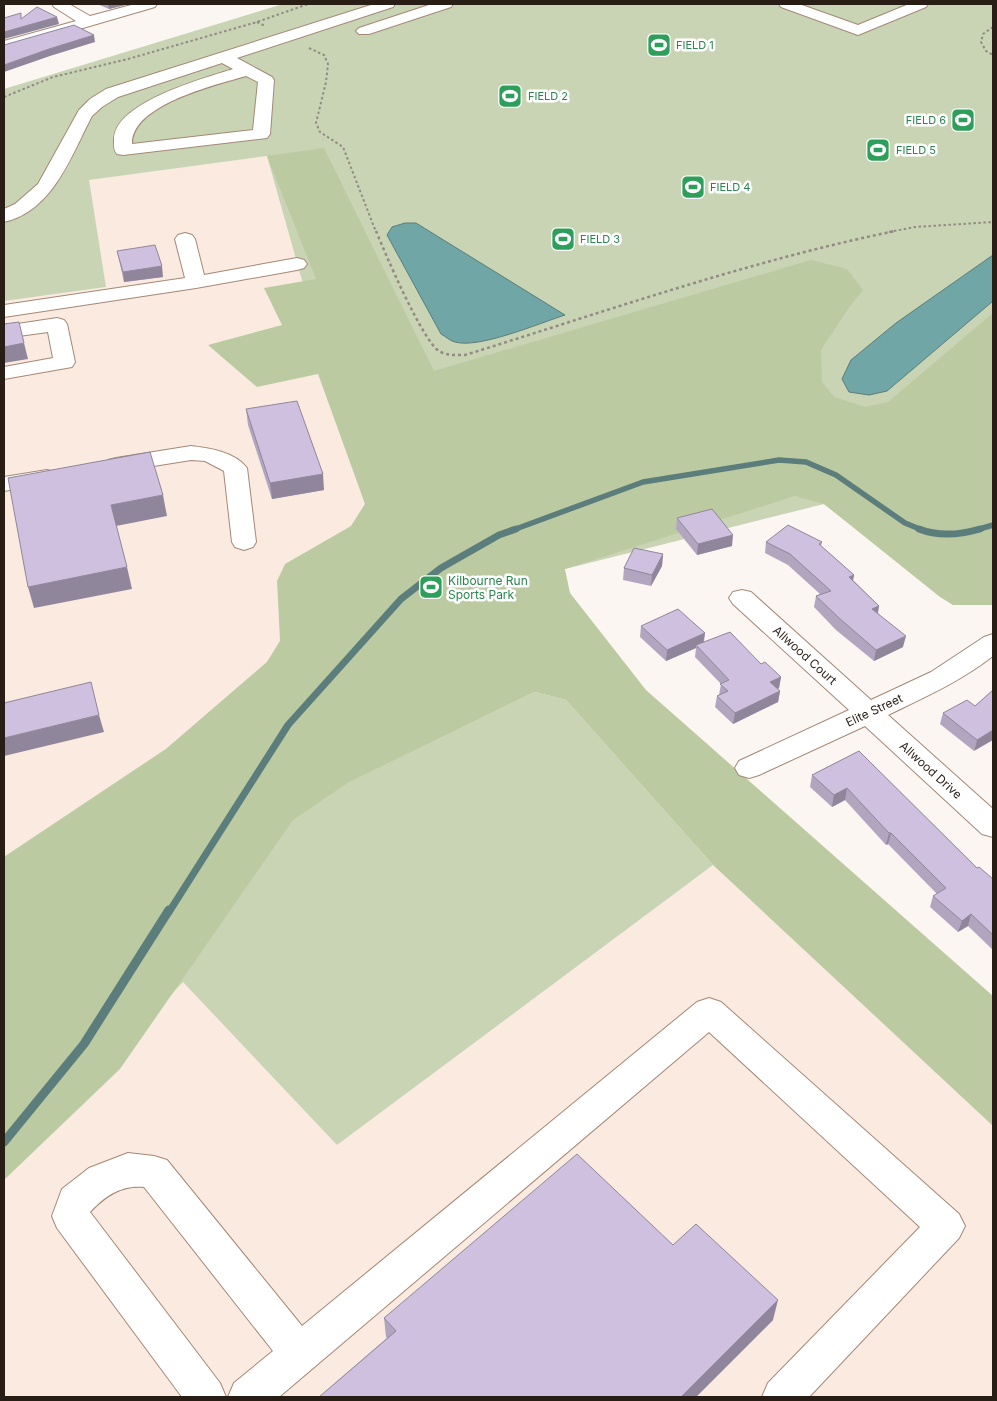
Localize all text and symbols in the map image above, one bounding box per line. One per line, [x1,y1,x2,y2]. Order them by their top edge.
sports icon: FIELD 1 [646,32,672,58]
place label: FIELD 1 [676,38,714,52]
sports icon: FIELD 2 [497,83,523,109]
place label: FIELD 2 [528,89,568,103]
sports icon: FIELD 6 [950,107,976,133]
place label: FIELD 6 [906,113,946,127]
sports icon: FIELD 5 [865,137,891,163]
place label: FIELD 5 [896,143,936,157]
sports icon: FIELD 4 [680,174,706,200]
place label: FIELD 4 [710,180,750,194]
sports icon: FIELD 3 [550,226,576,252]
place label: FIELD 3 [580,232,620,246]
place label: Kilbourne Run Sports Park [448,573,528,602]
sports icon: Kilbourne Run Sports Park [418,574,444,600]
street label: Allwood Court [770,622,840,688]
street label: Elite Street [843,690,905,730]
street label: Allwood Drive [897,738,965,802]

